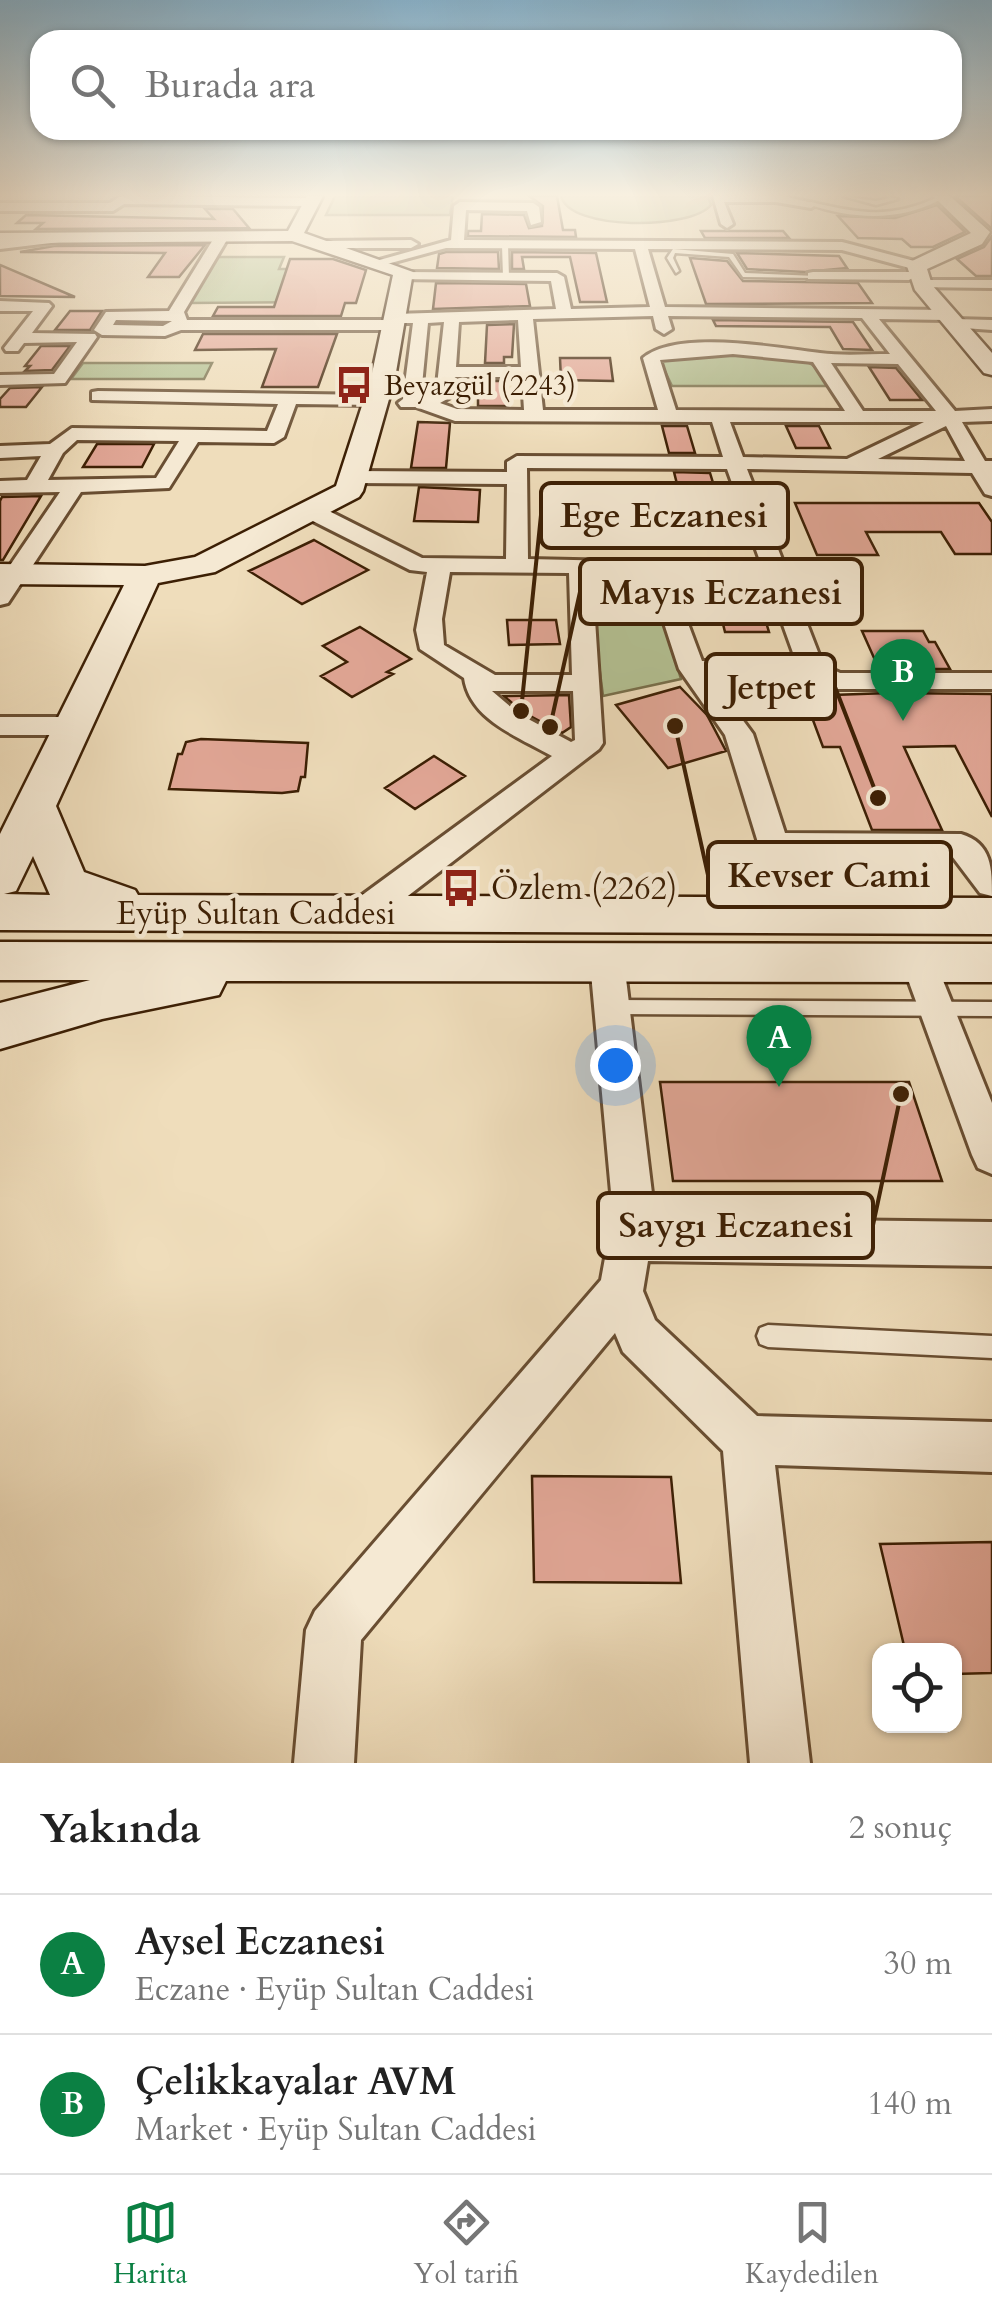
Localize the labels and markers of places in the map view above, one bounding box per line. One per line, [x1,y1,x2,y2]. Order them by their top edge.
bus stop icon: Beyazgül (2243) [333,364,375,406]
place label: Beyazgül (2243) [384,367,576,405]
callout: Ege Eczanesi [541,483,788,548]
callout: Mayıs Eczanesi [580,559,862,624]
pin: B [870,638,936,721]
callout: Jetpet [706,654,835,719]
callout: Kevser Cami [708,842,951,907]
bus stop icon: Özlem (2262) [440,867,482,909]
place label: Özlem (2262) [491,867,677,911]
pin: A [746,1004,812,1087]
callout: Saygı Eczanesi [598,1193,873,1258]

